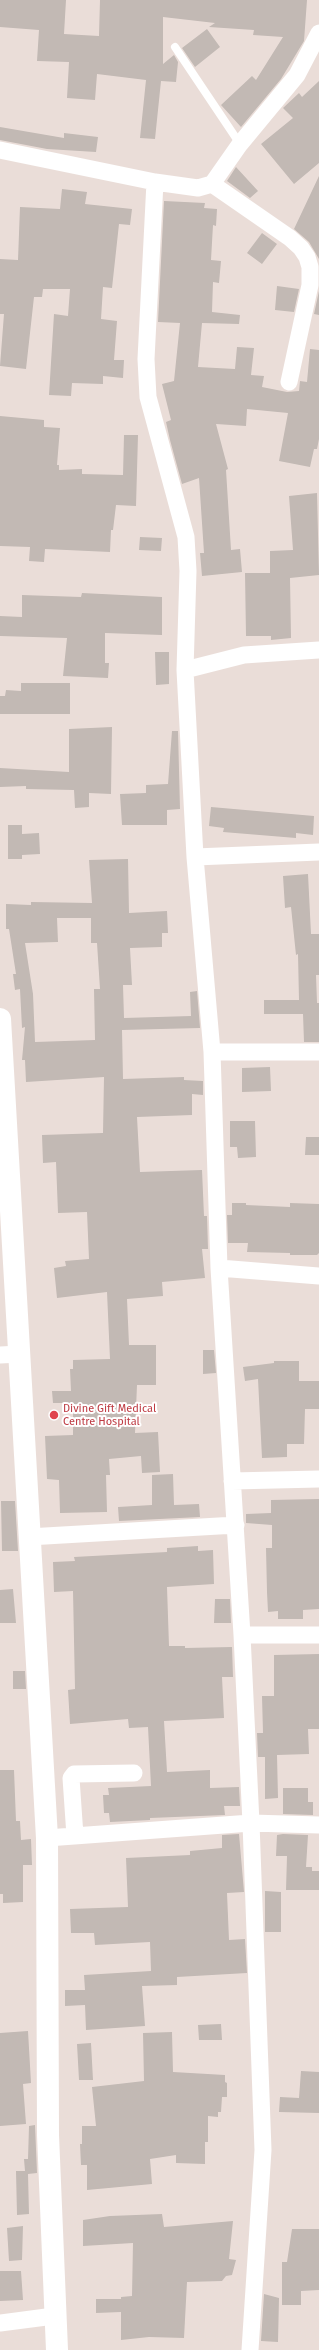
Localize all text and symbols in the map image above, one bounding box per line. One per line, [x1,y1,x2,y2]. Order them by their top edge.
place label: Divine Gift Medical Centre Hospital [63,1402,156,1428]
marker: Divine Gift Medical Centre Hospital [48,1409,60,1421]

